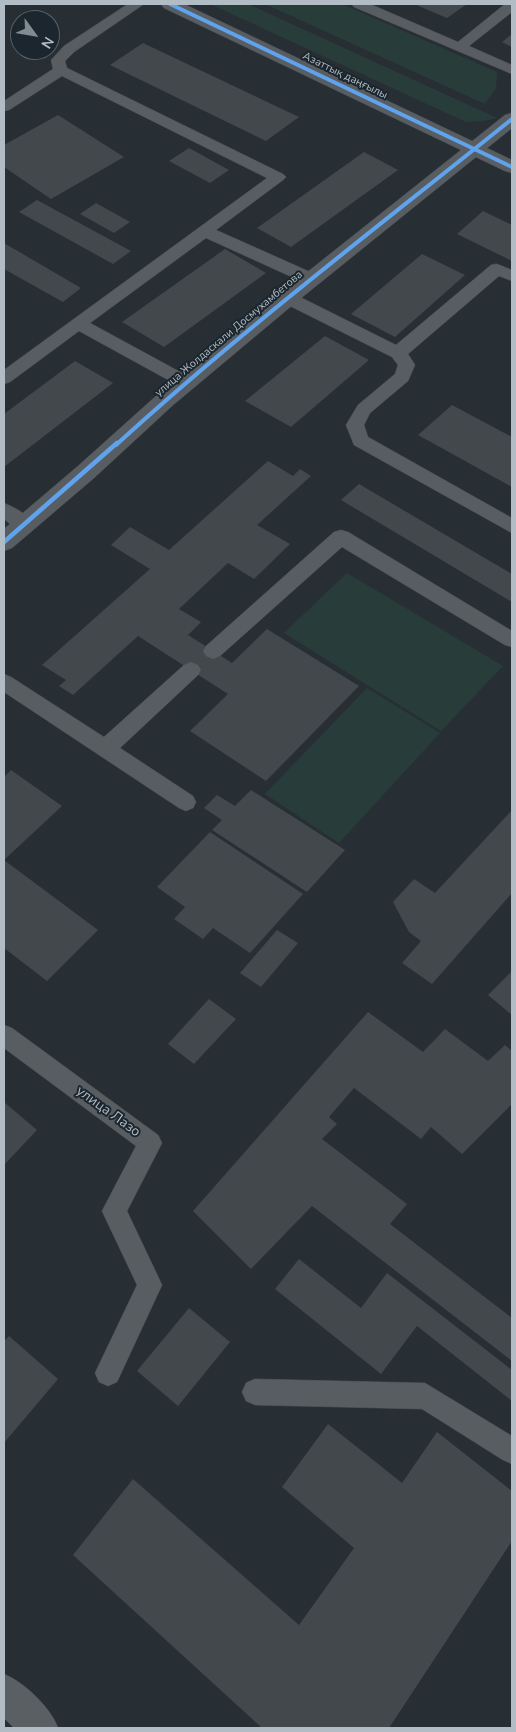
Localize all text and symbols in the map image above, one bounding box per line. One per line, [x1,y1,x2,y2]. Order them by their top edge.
north arrow [10,10,60,60]
text: N [36,33,58,52]
street label: Азаттық даңғылы [300,50,390,102]
street label: улица Жолдаскали Досмухамбетова [153,268,305,400]
street label: улица Лазо [73,1083,143,1141]

